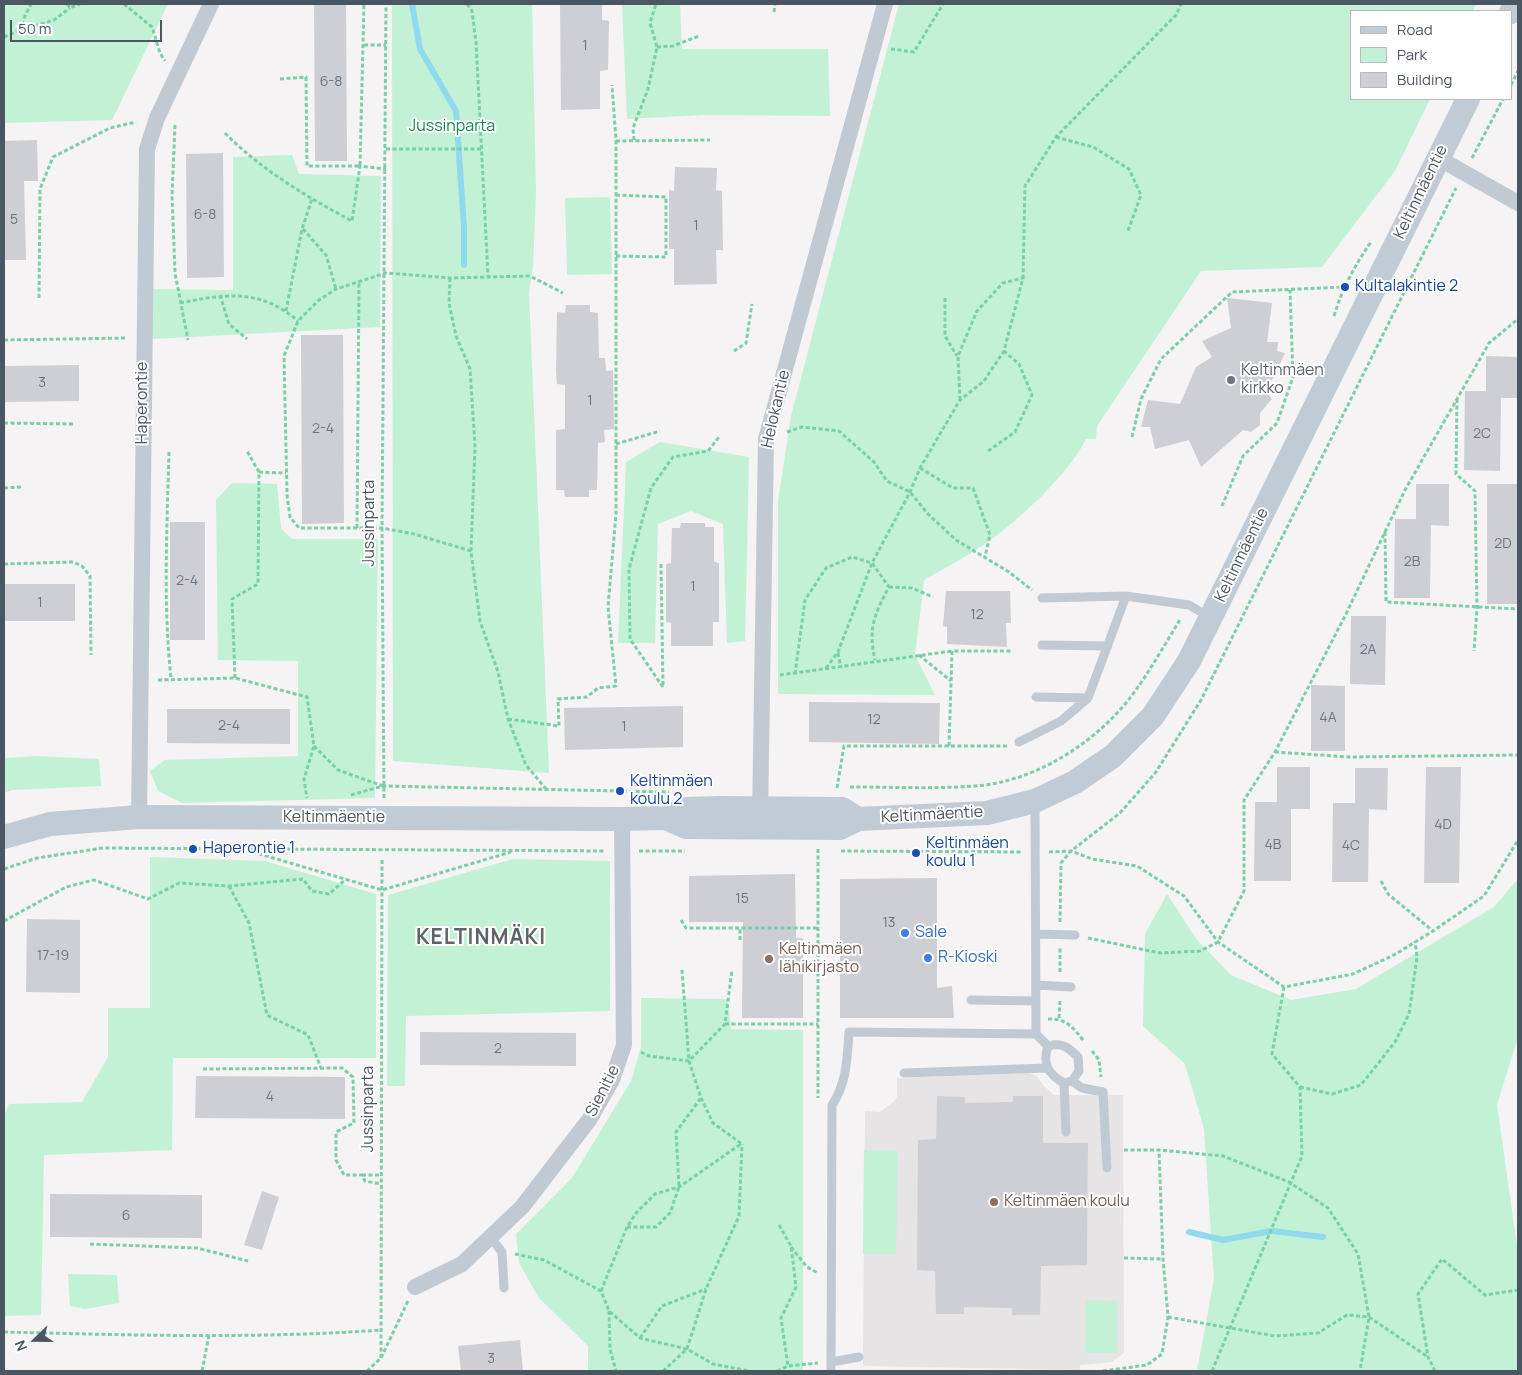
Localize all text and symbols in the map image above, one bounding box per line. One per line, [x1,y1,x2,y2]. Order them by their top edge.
scale bar [12,10,165,42]
legend [1350,10,1512,100]
text: 50 m [18,18,52,39]
text: Road [1397,19,1433,40]
house number: 1 [582,38,588,54]
text: Park [1397,44,1427,65]
text: Building [1397,69,1452,90]
house number: 6-8 [320,74,342,90]
park label: Jussinparta [409,117,495,137]
street label: Keltinmäentie [1390,142,1452,242]
house number: 6-8 [194,207,216,223]
house number: 5 [10,212,18,228]
house number: 1 [693,218,699,234]
place label: Kultalakintie 2 [1355,277,1458,297]
marker: Kultalakintie 2 [1339,281,1351,293]
place label: Keltinmäen kirkko [1241,361,1324,399]
street label: Haperontie [133,362,153,444]
street label: Helokantie [758,368,794,450]
marker: Keltinmäen kirkko [1225,374,1237,386]
house number: 3 [38,375,46,391]
house number: 1 [587,393,593,409]
house number: 2-4 [312,421,334,437]
house number: 2C [1473,426,1491,442]
street label: Jussinparta [360,480,380,566]
street label: Keltinmäentie [1211,505,1273,605]
house number: 2D [1494,536,1512,552]
house number: 2B [1404,554,1420,570]
house number: 2-4 [176,573,198,589]
house number: 1 [690,579,696,595]
house number: 1 [37,595,43,611]
house number: 12 [970,607,984,623]
house number: 2A [1360,642,1376,658]
house number: 4A [1319,710,1337,726]
house number: 12 [867,712,881,728]
house number: 2-4 [218,718,240,734]
house number: 1 [621,719,627,735]
place label: Keltinmäen koulu 2 [630,772,713,810]
marker: Keltinmäen koulu 2 [614,785,626,797]
street label: Keltinmäentie [880,803,984,827]
street label: Keltinmäentie [283,808,385,828]
house number: 4D [1434,817,1452,833]
place label: Keltinmäen koulu 1 [926,834,1009,872]
house number: 4B [1265,837,1281,853]
house number: 4C [1342,838,1360,854]
place label: Haperontie 1 [203,839,295,859]
marker: Haperontie 1 [187,843,199,855]
marker: Keltinmäen koulu 1 [910,847,922,859]
house number: 15 [735,891,749,907]
house number: 13 [882,915,896,931]
place label: Sale [915,923,947,943]
district label: KELTINMÄKI [415,925,547,951]
marker: Sale [899,927,911,939]
place label: Keltinmäen lähikirjasto [779,940,862,978]
house number: 17-19 [37,948,69,964]
place label: R-Kioski [938,948,997,968]
marker: R-Kioski [922,952,934,964]
marker: Keltinmäen lähikirjasto [763,953,775,965]
house number: 2 [494,1041,502,1057]
street label: Sienitie [582,1062,624,1120]
street label: Jussinparta [359,1066,379,1152]
house number: 4 [266,1089,274,1105]
place label: Keltinmäen koulu [1004,1192,1130,1212]
marker: Keltinmäen koulu [988,1196,1000,1208]
house number: 6 [122,1208,130,1224]
north arrow [10,1315,60,1365]
text: N [10,1338,31,1354]
house number: 3 [487,1351,495,1367]

